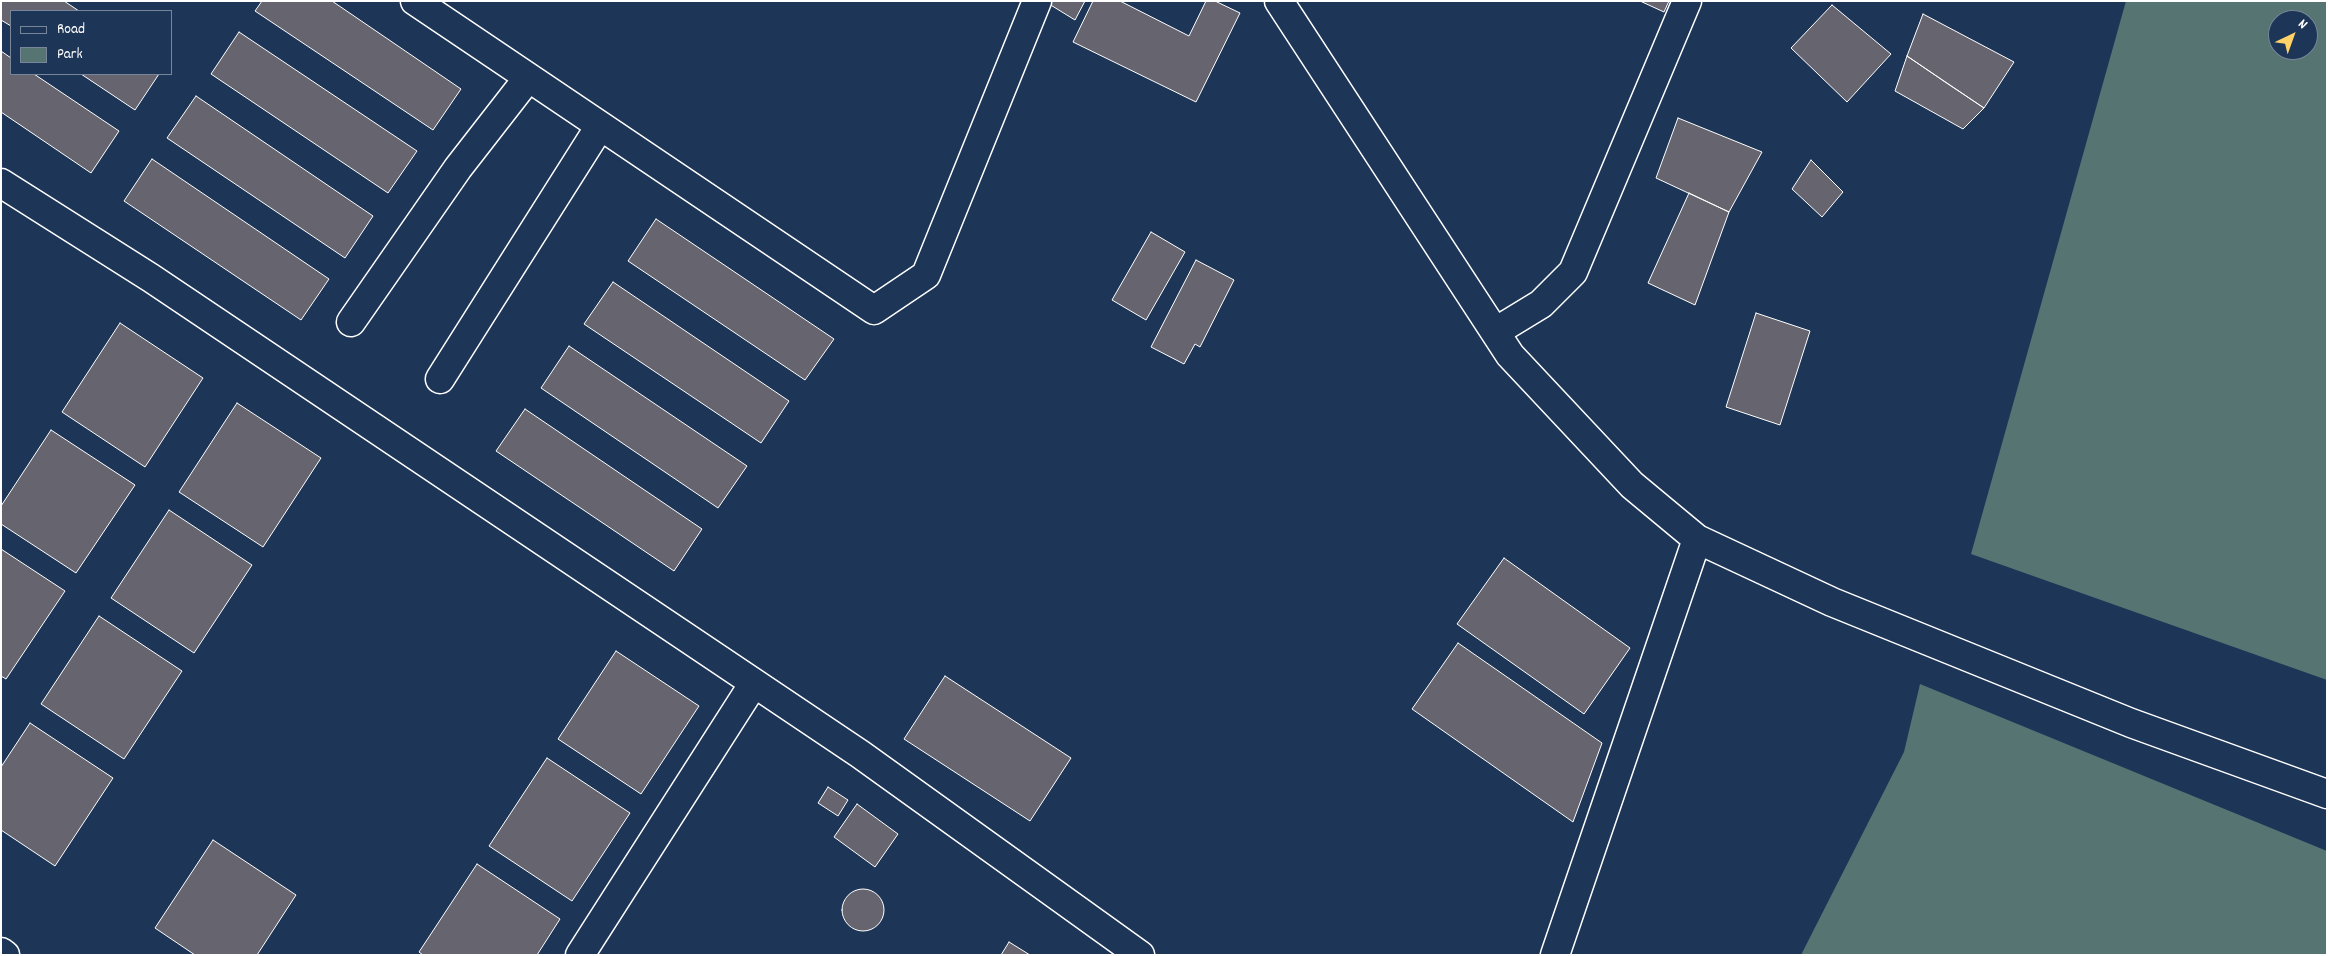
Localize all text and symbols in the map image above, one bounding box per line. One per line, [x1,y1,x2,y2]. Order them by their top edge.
legend [10,10,172,75]
north arrow [2268,10,2318,60]
text: N [2293,15,2312,34]
text: Road [57,19,85,41]
text: Park [57,44,83,66]

